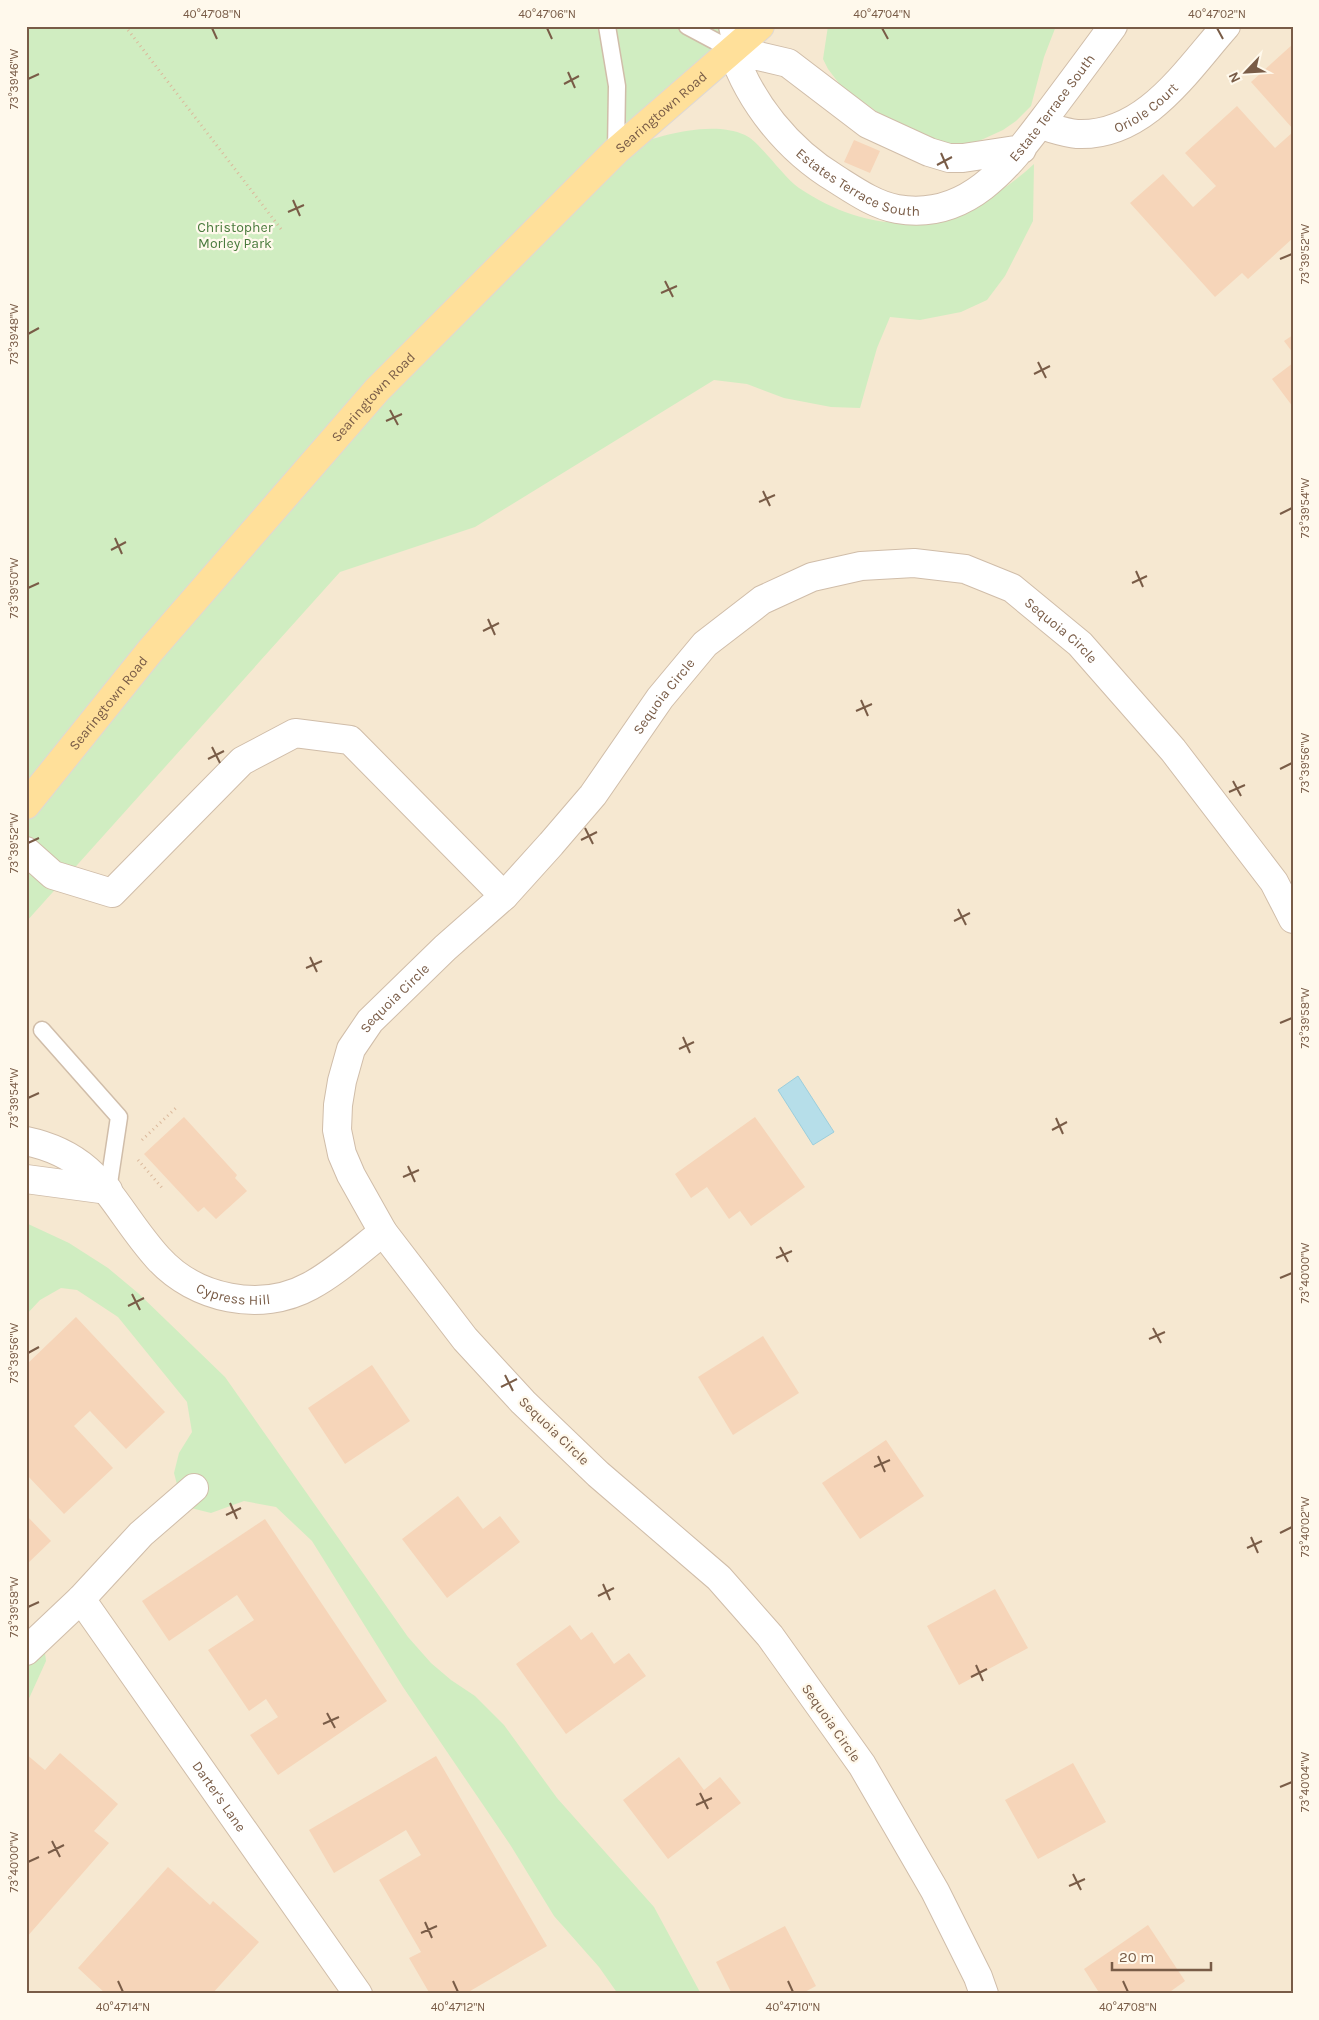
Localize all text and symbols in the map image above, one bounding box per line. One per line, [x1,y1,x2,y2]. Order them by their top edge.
text: 40°47'08"N [183,7,241,21]
text: 40°47'06"N [518,7,576,21]
text: 40°47'04"N [853,7,911,21]
text: 40°47'02"N [1188,7,1246,21]
north arrow [1222,48,1272,98]
text: 73°39'46"W [7,49,21,109]
street label: Estate Terrace South [1005,50,1098,165]
street label: Searingtown Road [611,68,710,157]
text: N [1225,69,1244,85]
street label: Oriole Court [1111,79,1181,136]
street label: Estates Terrace South [793,145,920,219]
park label: Christopher Morley Park [197,219,274,252]
text: 73°39'52"W [1298,223,1312,284]
text: 73°39'48"W [7,303,21,364]
street label: Searingtown Road [327,348,419,445]
text: 73°39'54"W [1298,478,1312,538]
text: 73°39'50"W [7,557,21,618]
street label: Sequoia Circle [1021,594,1101,667]
street label: Searingtown Road [65,652,151,754]
street label: Sequoia Circle [629,655,698,738]
text: 73°39'56"W [1298,732,1312,793]
text: 73°39'52"W [7,812,21,873]
street label: Sequoia Circle [356,960,433,1036]
text: 73°39'58"W [1298,987,1312,1049]
text: 73°39'54"W [7,1068,21,1128]
text: 73°40'00"W [1298,1242,1312,1303]
street label: Cypress Hill [194,1279,271,1308]
text: 73°39'56"W [7,1322,21,1383]
street label: Sequoia Circle [515,1393,593,1469]
text: 73°40'02"W [1298,1496,1312,1557]
text: 73°39'58"W [7,1576,21,1638]
street label: Sequoia Circle [798,1681,864,1765]
text: 73°40'04"W [1298,1752,1312,1812]
street label: Darter's Lane [189,1758,250,1835]
text: 73°40'00"W [7,1831,21,1892]
scale bar [1112,1940,1210,1972]
text: 20 m [1119,1948,1154,1966]
text: 40°47'14"N [96,2000,150,2014]
text: 40°47'12"N [431,2000,485,2014]
text: 40°47'10"N [766,2000,820,2014]
text: 40°47'08"N [1099,2000,1157,2014]

